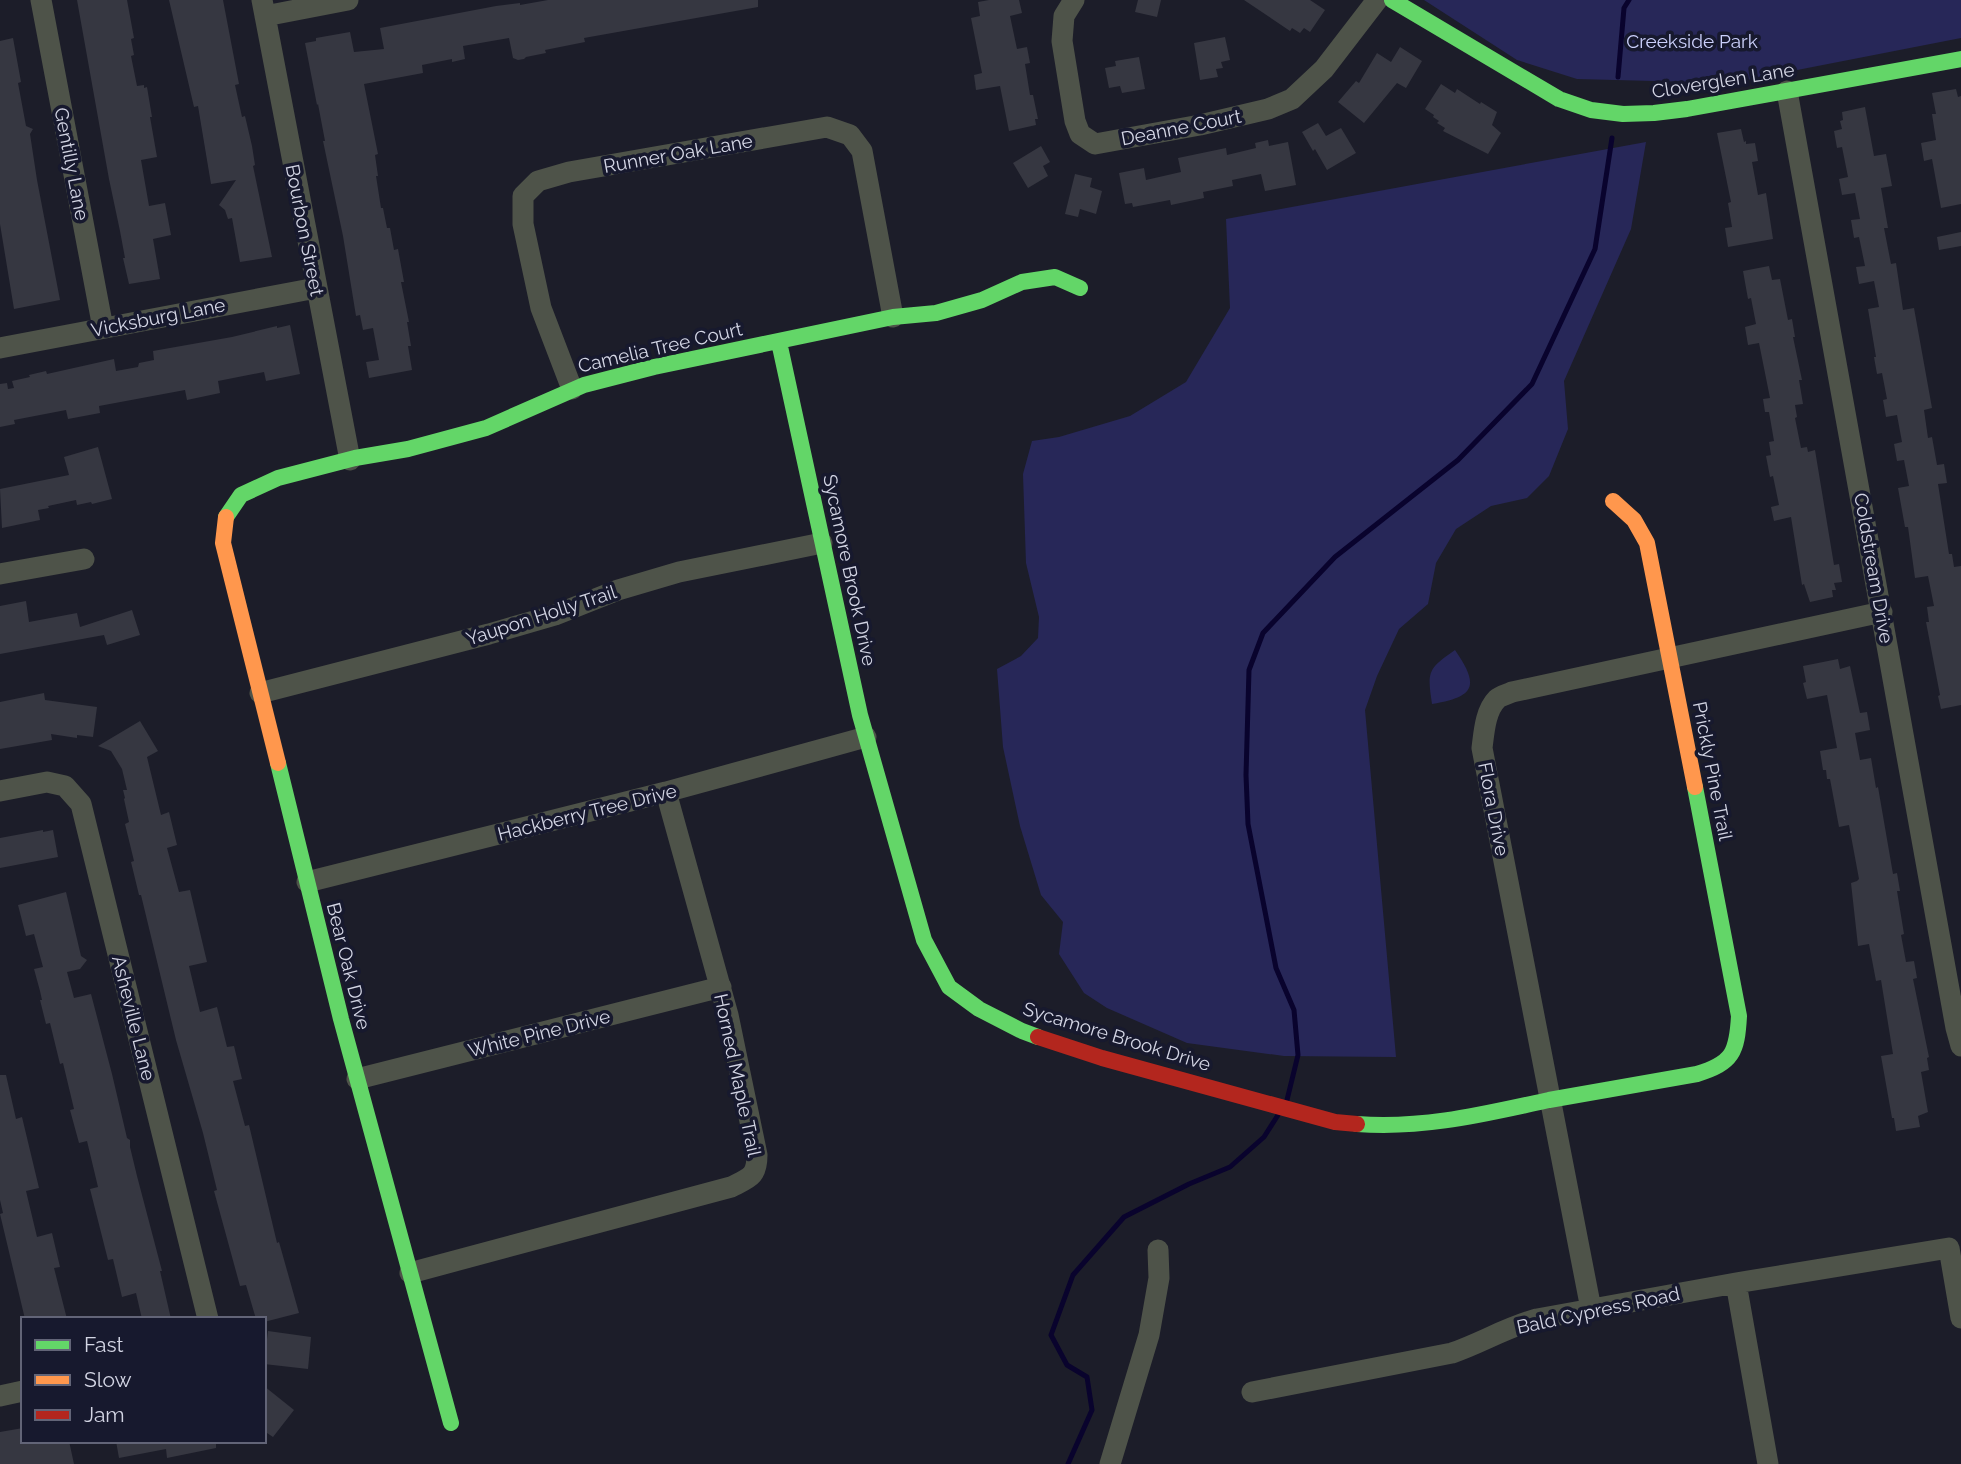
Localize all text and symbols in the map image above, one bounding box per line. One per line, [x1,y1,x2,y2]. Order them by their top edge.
park label: Creekside Park [1626,30,1758,52]
street label: Cloverglen Lane [1650,58,1796,102]
street label: Deanne Court [1119,104,1244,149]
street label: Gentilly Lane [50,106,94,222]
street label: Runner Oak Lane [602,129,754,177]
street label: Bourbon Street [281,162,329,298]
street label: Vicksburg Lane [89,293,227,341]
street label: Camelia Tree Court [576,317,745,377]
street label: Sycamore Brook Drive [819,472,881,668]
street label: Coldstream Drive [1850,491,1898,645]
street label: Yaupon Holly Trail [463,580,620,650]
street label: Prickly Pine Trail [1689,700,1737,843]
street label: Flora Drive [1474,760,1514,858]
street label: Hackberry Tree Drive [495,779,679,845]
street label: Bear Oak Drive [323,900,375,1032]
street label: Asheville Lane [108,953,160,1083]
street label: Horned Maple Trail [710,991,766,1159]
street label: Sycamore Brook Drive [1021,997,1213,1075]
street label: White Pine Drive [466,1005,612,1061]
street label: Bald Cypress Road [1514,1282,1682,1338]
legend [21,1317,266,1443]
text: Fast [84,1332,124,1357]
text: Slow [84,1367,132,1392]
text: Jam [84,1402,125,1427]

